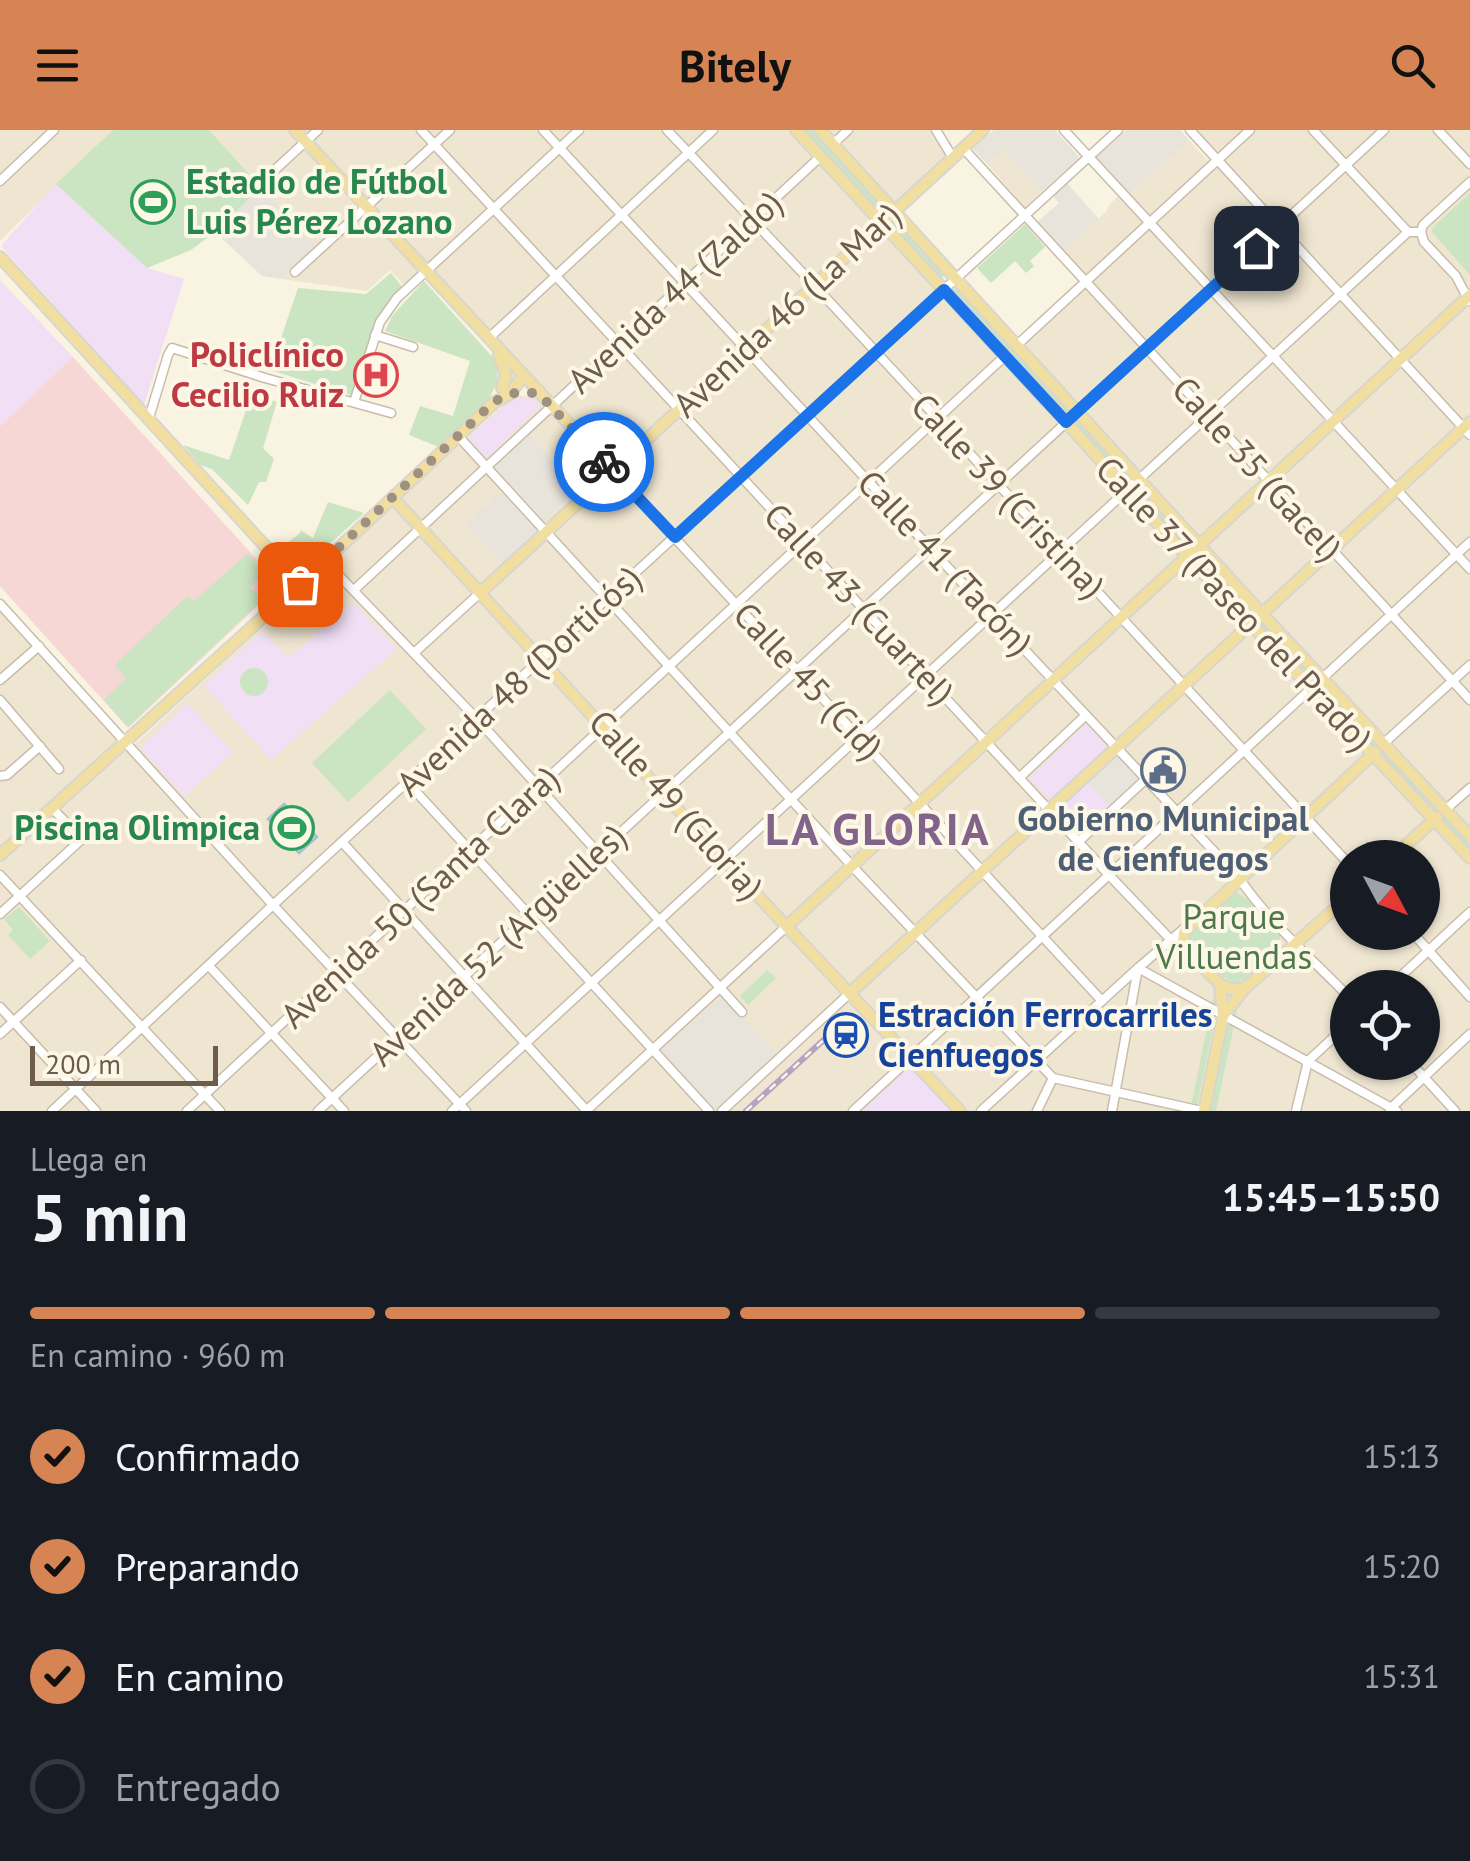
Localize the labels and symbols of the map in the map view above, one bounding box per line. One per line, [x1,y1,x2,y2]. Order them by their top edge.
place label: Estadio de Fútbol Luis Pérez Lozano [186,158,453,244]
sports icon: Estadio de Fútbol Luis Pérez Lozano [130,179,176,225]
street label: Avenida 44 (Zaldo) [557,180,792,403]
street label: Avenida 46 (La Mar) [662,192,910,427]
pin [1214,206,1299,291]
place label: Policlínico Cecilio Ruiz [171,331,344,417]
hospital icon: Policlínico Cecilio Ruiz [353,352,399,398]
street label: Calle 35 (Gacel) [1163,366,1353,570]
street label: Calle 39 (Cristina) [902,383,1116,608]
courier [554,412,654,512]
street label: Calle 37 (Paseo del Prado) [1086,446,1383,760]
street label: Calle 41 (Tacón) [848,460,1044,665]
street label: Calle 43 (Cuartel) [754,493,965,714]
pin [258,542,343,627]
street label: Avenida 48 (Dorticós) [386,555,651,806]
street label: Calle 45 (Cid) [724,592,894,769]
street label: Calle 49 (Gloria) [579,700,774,909]
public building icon: Gobierno Municipal de Cienfuegos [1140,747,1186,793]
street label: Avenida 50 (Santa Clara) [270,755,569,1038]
place label: Gobierno Municipal de Cienfuegos [1017,795,1309,881]
district label: LA GLORIA [765,799,991,857]
place label: Piscina Olimpica [14,804,260,850]
sports icon: Piscina Olimpica [269,805,315,851]
street label: Avenida 52 (Argüelles) [359,813,636,1075]
north arrow [1330,840,1440,950]
park label: Parque Villuendas [1155,893,1312,979]
place label: Estración Ferrocarriles Cienfuegos [878,991,1212,1077]
station icon: Estración Ferrocarriles Cienfuegos [823,1012,869,1058]
scale bar [30,1041,218,1086]

